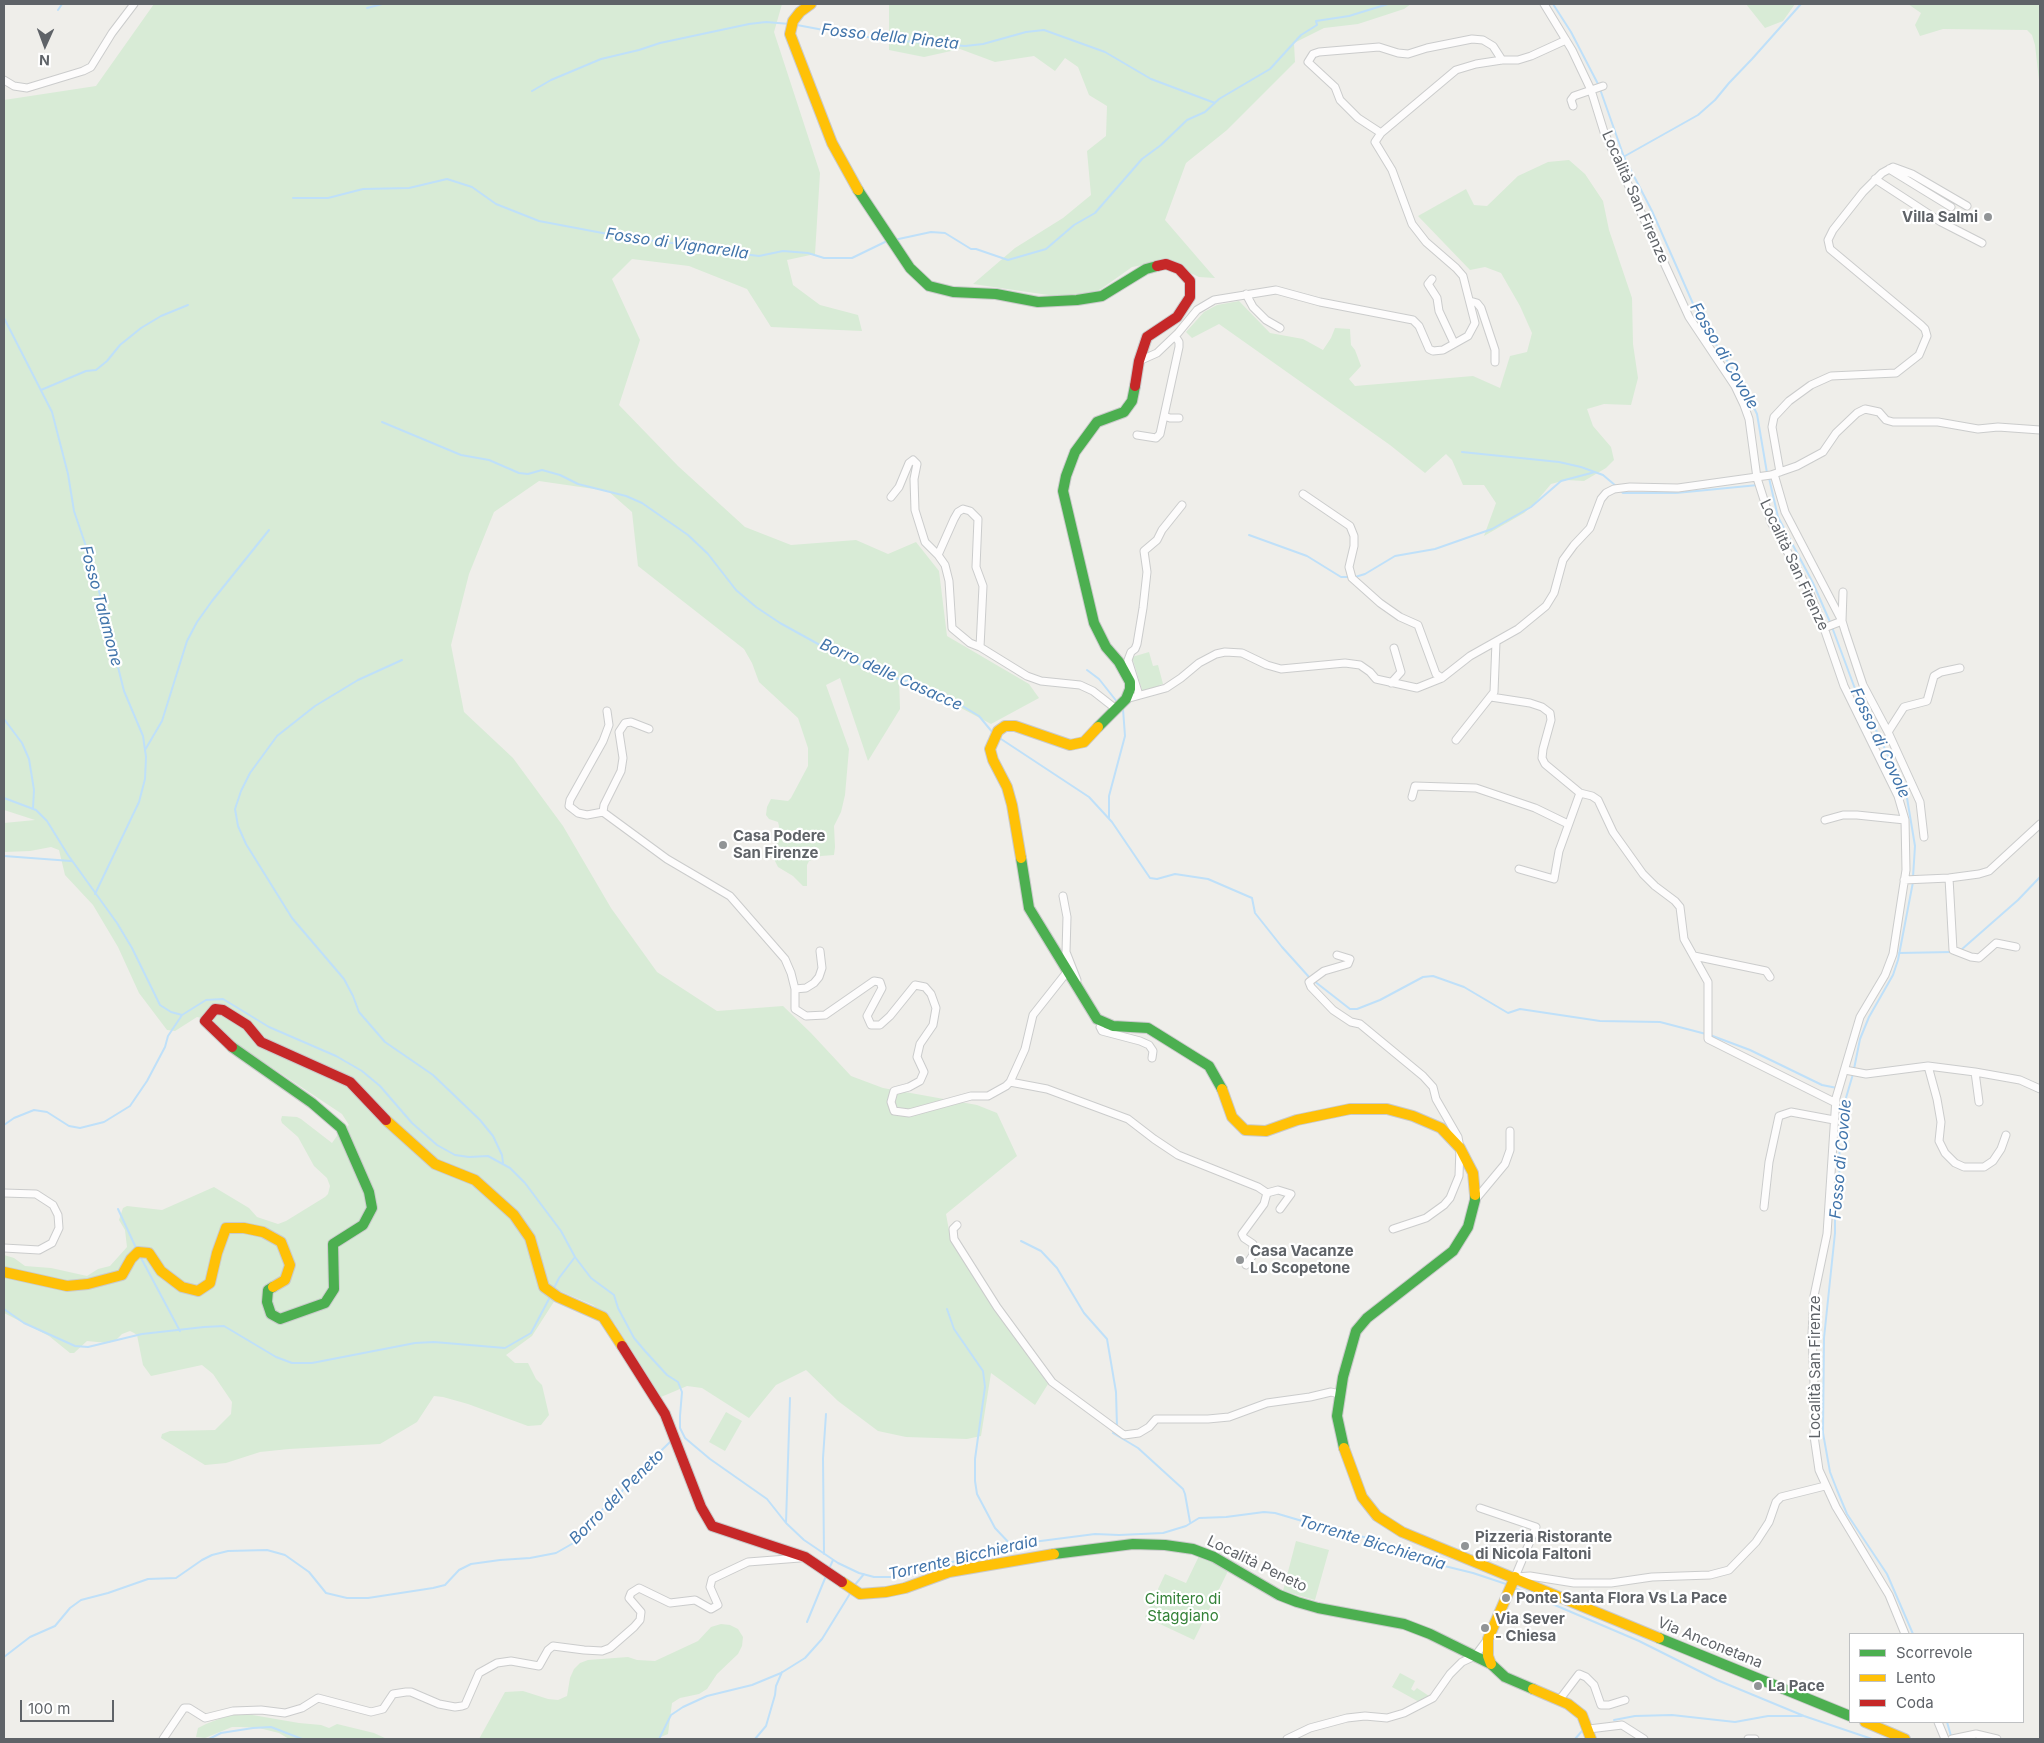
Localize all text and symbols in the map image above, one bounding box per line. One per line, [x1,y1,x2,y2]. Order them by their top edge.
north arrow [20,20,70,70]
water label: Fosso della Pineta [820,20,960,54]
text: N [39,52,50,69]
street label: Località San Firenze [1598,128,1672,266]
place label: Villa Salmi [1902,208,1978,226]
marker: Villa Salmi [1982,211,1994,223]
water label: Fosso di Vignarella [604,224,750,264]
water label: Fosso di Covole [1686,299,1762,413]
street label: Località San Firenze [1756,496,1832,634]
water label: Fosso Talamone [76,543,126,669]
water label: Borro delle Casacce [817,635,965,715]
water label: Fosso di Covole [1846,685,1914,801]
place label: Casa Podere San Firenze [733,827,825,862]
marker: Casa Podere San Firenze [717,839,729,851]
water label: Fosso di Covole [1826,1098,1856,1220]
place label: Casa Vacanze Lo Scopetone [1250,1242,1354,1277]
marker: Casa Vacanze Lo Scopetone [1234,1254,1246,1266]
street label: Località San Firenze [1806,1296,1824,1438]
water label: Borro del Peneto [566,1446,668,1548]
water label: Torrente Bicchieraia [1296,1511,1448,1575]
place label: Pizzeria Ristorante di Nicola Faltoni [1475,1528,1612,1563]
water label: Torrente Bicchieraia [886,1531,1040,1585]
street label: Località Peneto [1204,1532,1310,1596]
marker: Pizzeria Ristorante di Nicola Faltoni [1459,1540,1471,1552]
place label: Ponte Santa Flora Vs La Pace [1516,1589,1727,1607]
park label: Cimitero di Staggiano [1145,1590,1221,1625]
marker: Ponte Santa Flora Vs La Pace [1500,1592,1512,1604]
place label: Via Sever - Chiesa [1495,1610,1565,1645]
street label: Via Anconetana [1655,1614,1765,1672]
marker: Via Sever - Chiesa [1479,1622,1491,1634]
legend [1849,1633,2024,1723]
text: Scorrevole [1896,1643,1972,1662]
text: Lento [1896,1668,1936,1687]
place label: La Pace [1768,1677,1825,1695]
marker: La Pace [1752,1680,1764,1692]
scale bar [22,1690,116,1722]
text: Coda [1896,1693,1934,1712]
text: 100 m [28,1699,70,1718]

